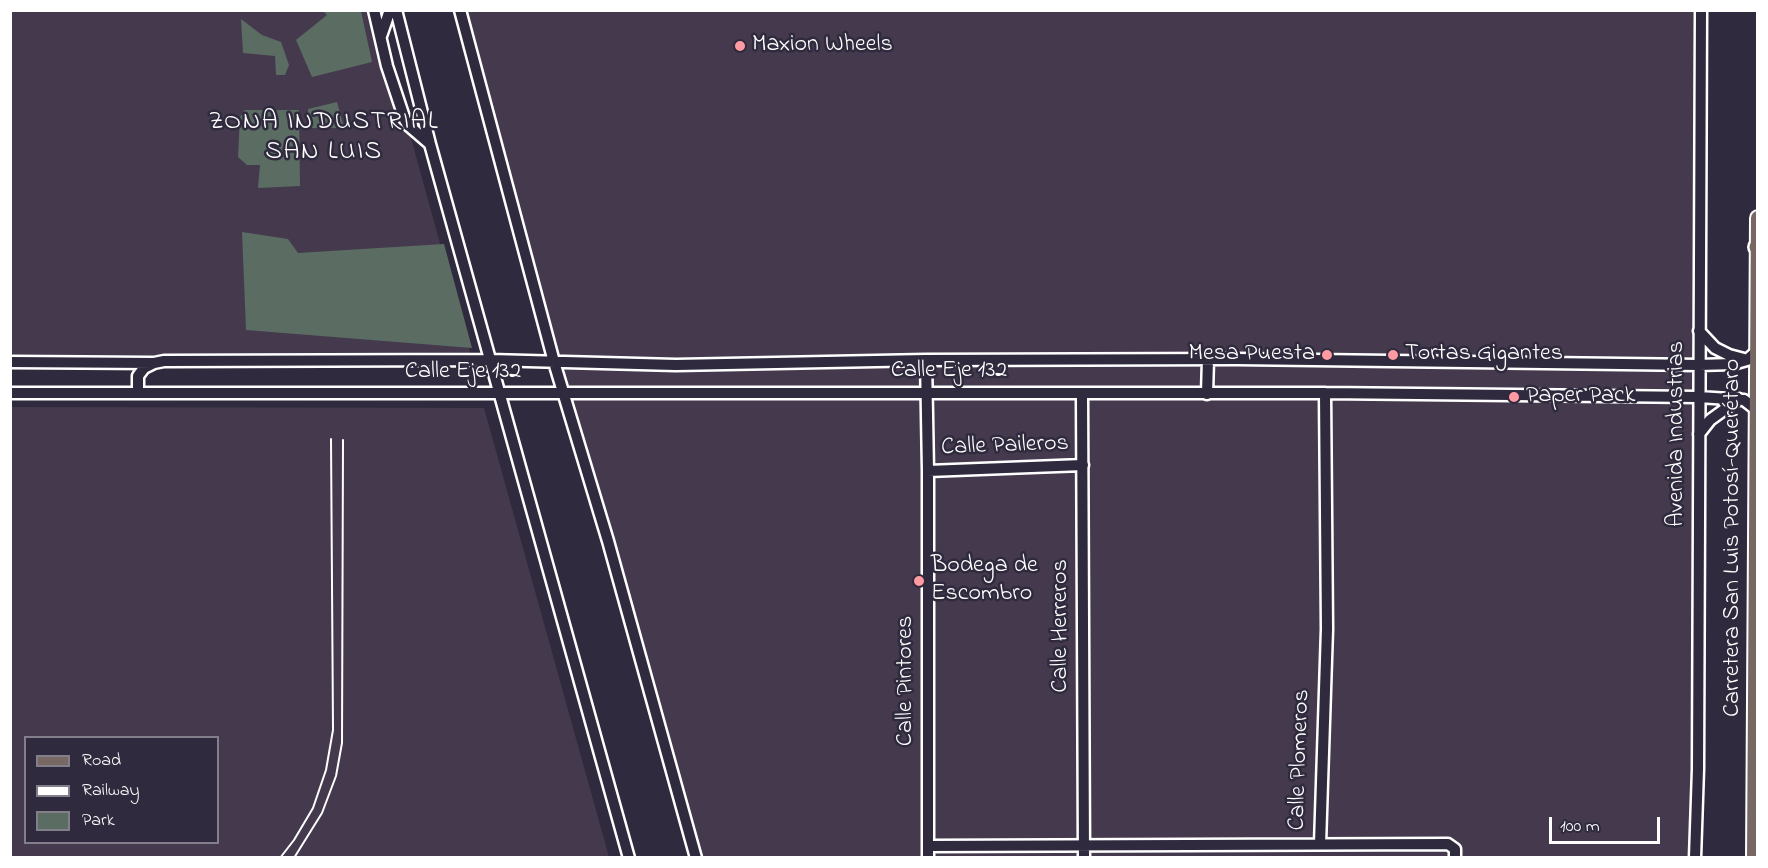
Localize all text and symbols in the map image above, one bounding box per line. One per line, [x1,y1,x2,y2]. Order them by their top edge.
place label: Maxion Wheels [752,32,893,60]
marker: Maxion Wheels [733,39,747,53]
district label: ZONA INDUSTRIAL SAN LUIS [209,108,439,170]
place label: Mesa Puesta [1188,341,1315,369]
place label: Tortas Gigantes [1405,341,1563,369]
street label: Avenida Industrias [1664,341,1692,527]
marker: Mesa Puesta [1320,348,1334,362]
marker: Tortas Gigantes [1386,348,1400,362]
street label: Calle Eje 132 [891,358,1007,386]
street label: Calle Eje 132 [405,359,521,387]
street label: Carretera San Luis Potosí-Querétaro [1720,359,1748,717]
place label: Paper Pack [1526,383,1635,411]
marker: Paper Pack [1507,390,1521,404]
street label: Calle Paileros [941,430,1069,464]
place label: Bodega de Escombro [931,553,1038,609]
street label: Calle Herreros [1048,559,1076,693]
marker: Bodega de Escombro [912,574,926,588]
street label: Calle Pintores [893,616,921,746]
street label: Calle Plomeros [1284,689,1318,831]
legend [24,736,219,844]
text: Road [82,748,121,774]
text: Railway [82,778,139,804]
scale bar [1552,805,1663,843]
text: Park [82,808,115,834]
text: 100 m [1560,814,1600,840]

